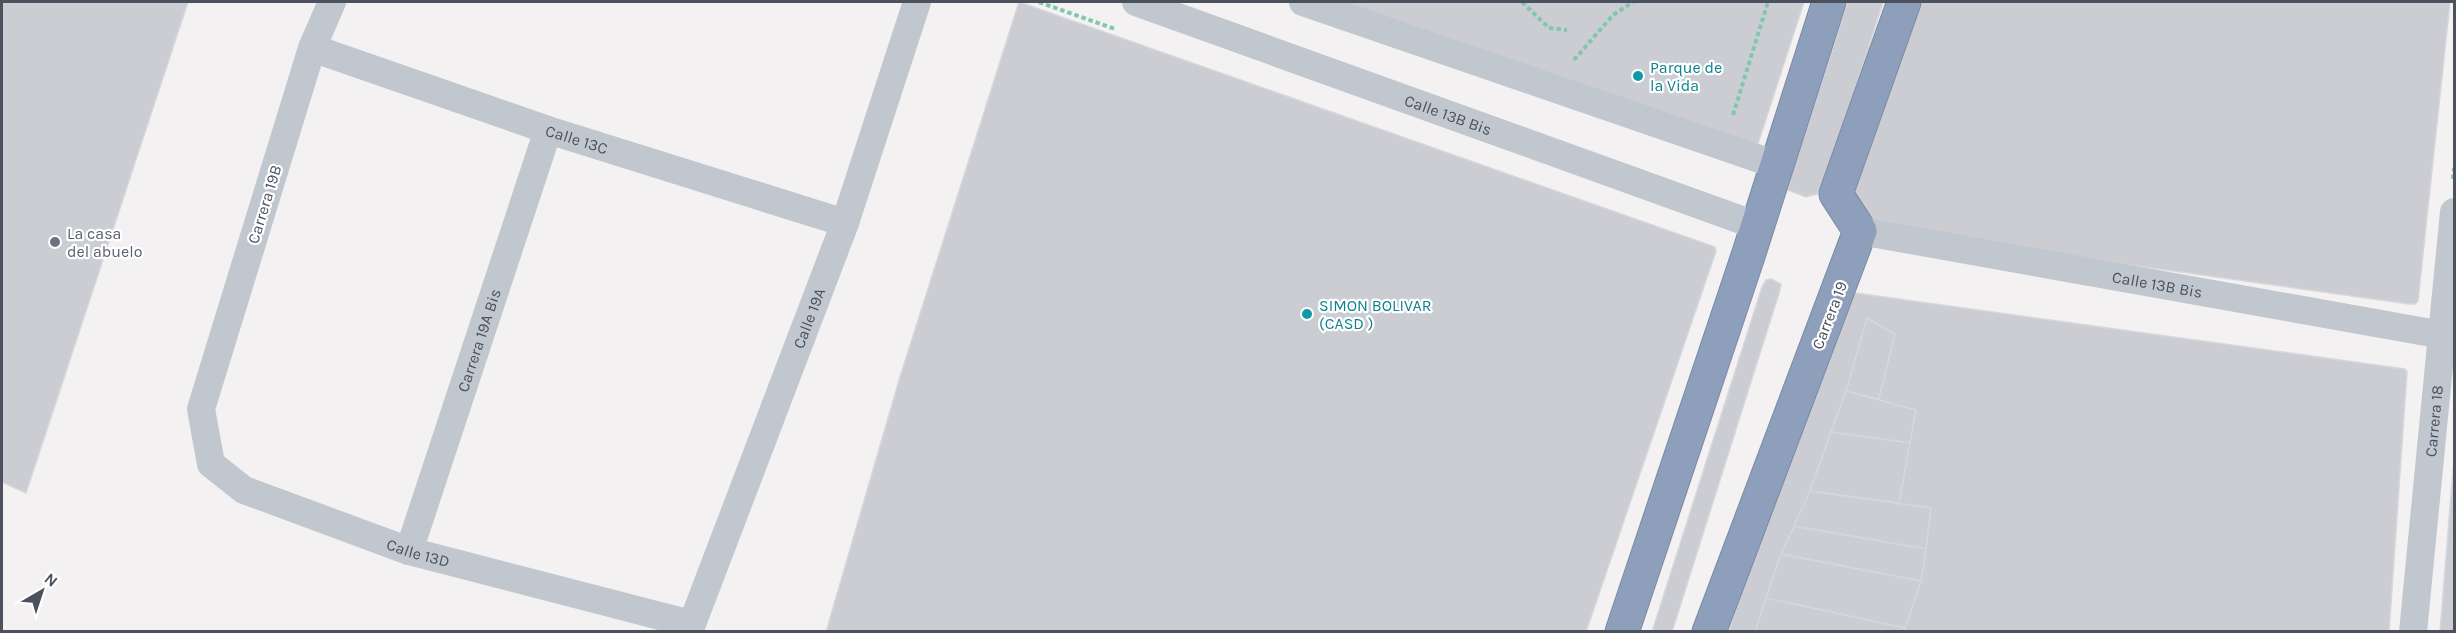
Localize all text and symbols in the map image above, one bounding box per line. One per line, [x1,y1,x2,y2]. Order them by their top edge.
place label: Parque de la Vida [1650,58,1722,95]
marker: Parque de la Vida [1631,69,1645,83]
street label: Calle 13B Bis [1402,91,1494,139]
street label: Calle 13C [543,121,610,158]
street label: Carrera 19B [244,162,285,246]
place label: La casa del abuelo [67,224,142,261]
marker: La casa del abuelo [48,235,62,249]
street label: Calle 13B Bis [2111,267,2204,302]
street label: Carrera 19 [1808,278,1851,352]
street label: Calle 19A [789,285,829,351]
street label: Carrera 19A Bis [453,286,505,394]
place label: SIMON BOLIVAR (CASD ) [1319,296,1432,333]
marker: SIMON BOLIVAR (CASD ) [1300,307,1314,321]
street label: Carrera 18 [2421,384,2447,458]
street label: Calle 13D [384,535,452,571]
north arrow [12,561,72,621]
text: N [41,569,62,591]

